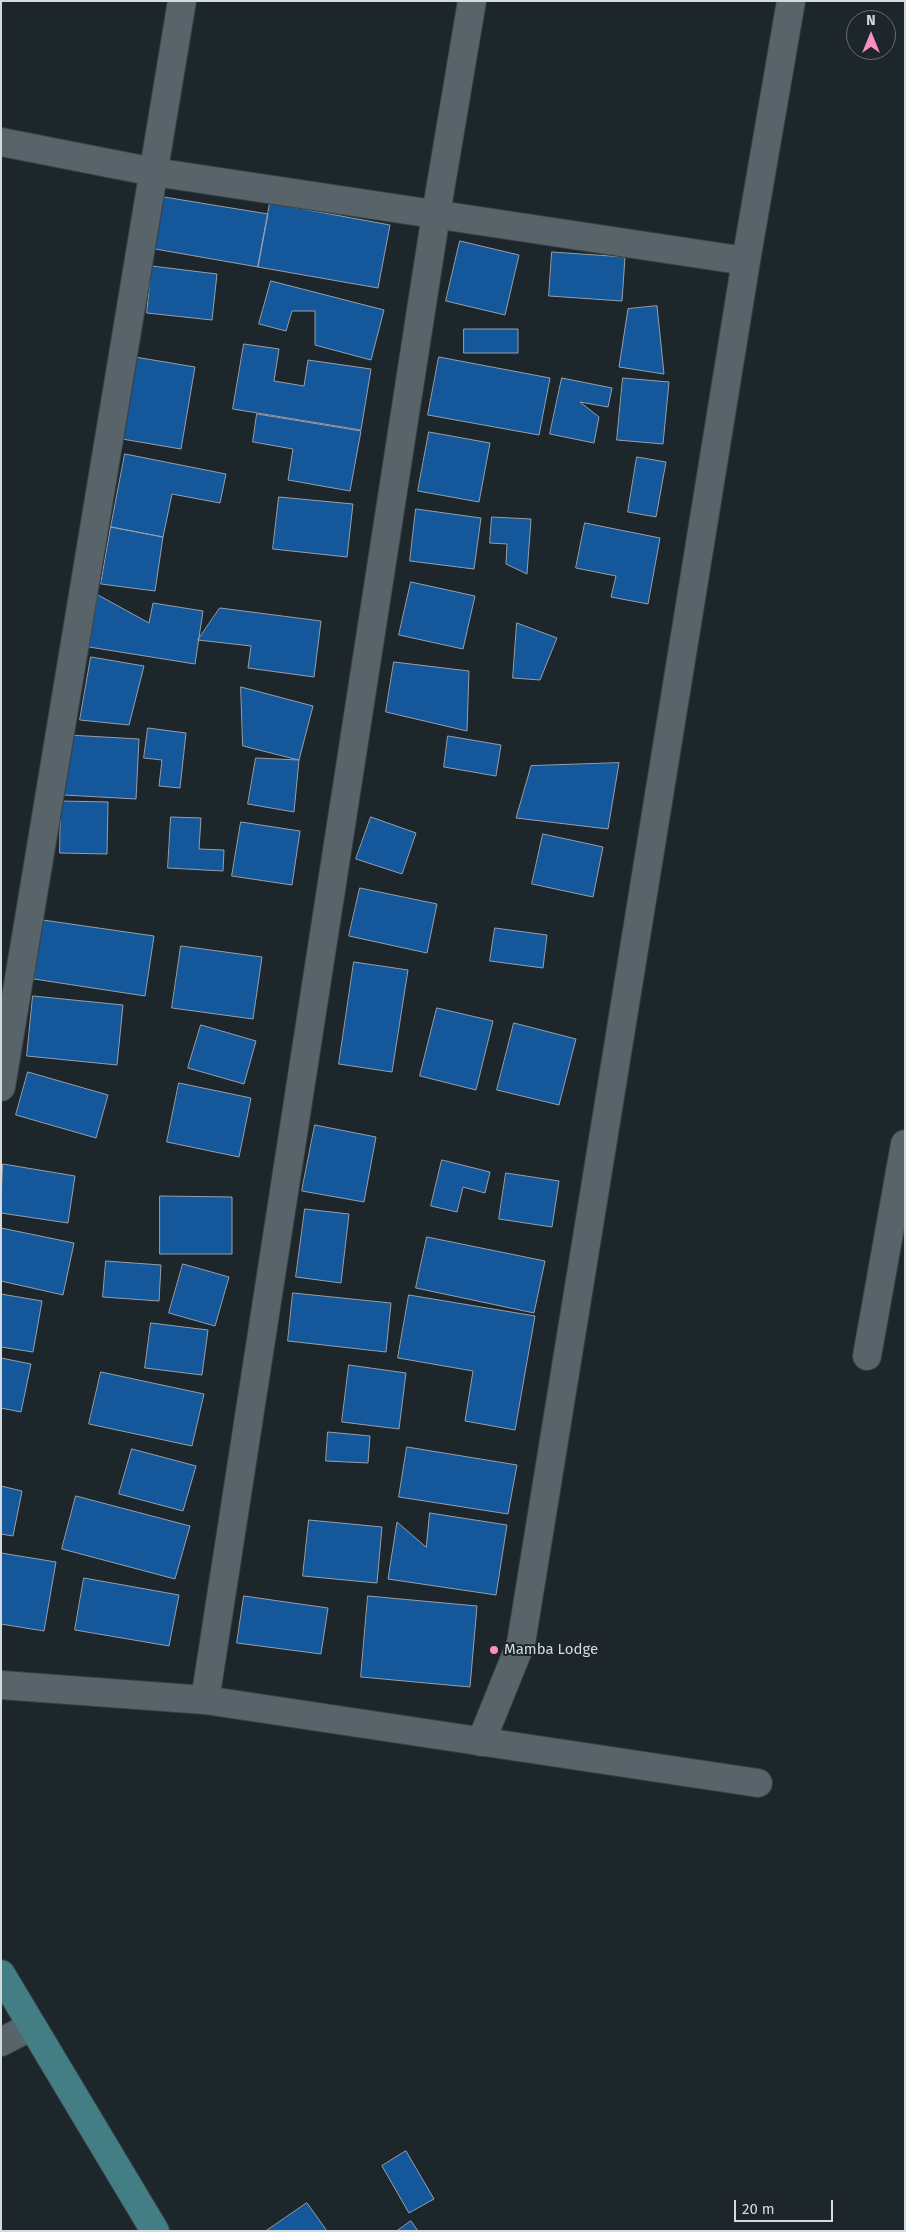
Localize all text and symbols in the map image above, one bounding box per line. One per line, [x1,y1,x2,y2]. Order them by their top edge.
north arrow [846,10,896,60]
text: N [866,12,876,29]
place label: Mamba Lodge [504,1641,598,1659]
marker: Mamba Lodge [488,1644,500,1656]
scale bar [736,2190,835,2222]
text: 20 m [742,2200,775,2218]

